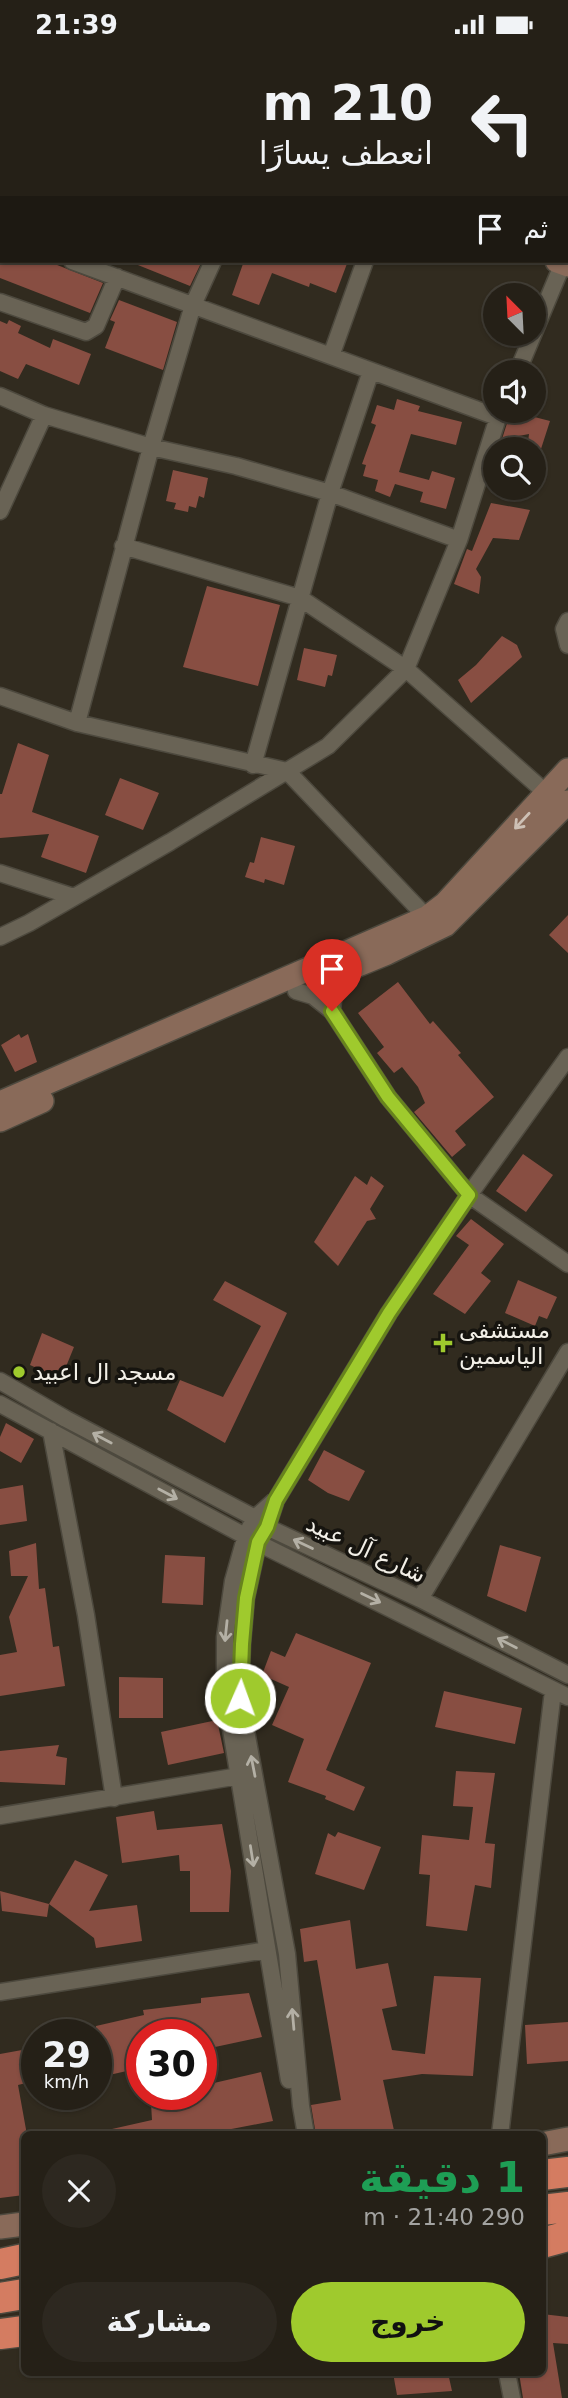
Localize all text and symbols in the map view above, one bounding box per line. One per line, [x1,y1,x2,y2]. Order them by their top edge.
text: 21:39 [35,10,118,40]
text: 210 m [263,75,433,132]
icon: left [457,77,548,168]
text: انعطف يسارًا [259,134,433,172]
icon: arrive [471,210,509,248]
text: ثم [523,214,548,244]
north arrow [483,283,546,347]
map controls [483,283,546,500]
button: sound [483,360,546,423]
button: search [483,437,546,500]
one-way arrow [514,812,530,830]
pin [302,939,362,1011]
icon: arrive [313,950,351,988]
place label: مستشفى الياسمين [459,1317,550,1370]
marker: مستشفى الياسمين [433,1333,453,1353]
place label: مسجد ال اعبيد [33,1359,177,1385]
marker: مسجد ال اعبيد [11,1364,27,1380]
one-way arrow [92,1430,113,1444]
one-way arrow [158,1487,178,1501]
street label: شارع آل عبيد [302,1509,430,1589]
one-way arrow [293,1537,314,1550]
one-way arrow [360,1592,381,1605]
one-way arrow [220,1619,233,1642]
one-way arrow [497,1636,518,1650]
position arrow [203,1661,277,1735]
one-way arrow [246,1755,259,1778]
one-way arrow [246,1844,259,1867]
one-way arrow [286,2008,299,2030]
speed limit sign: 30 [126,2019,217,2110]
text: 29 [42,2035,91,2075]
text: km/h [44,2071,89,2092]
text: 1 دقيقة [359,2153,525,2202]
button: close [42,2154,116,2228]
text: 290 m · 21:40 [363,2204,525,2230]
button: مشاركة [42,2282,277,2362]
button: خروج [291,2282,525,2362]

